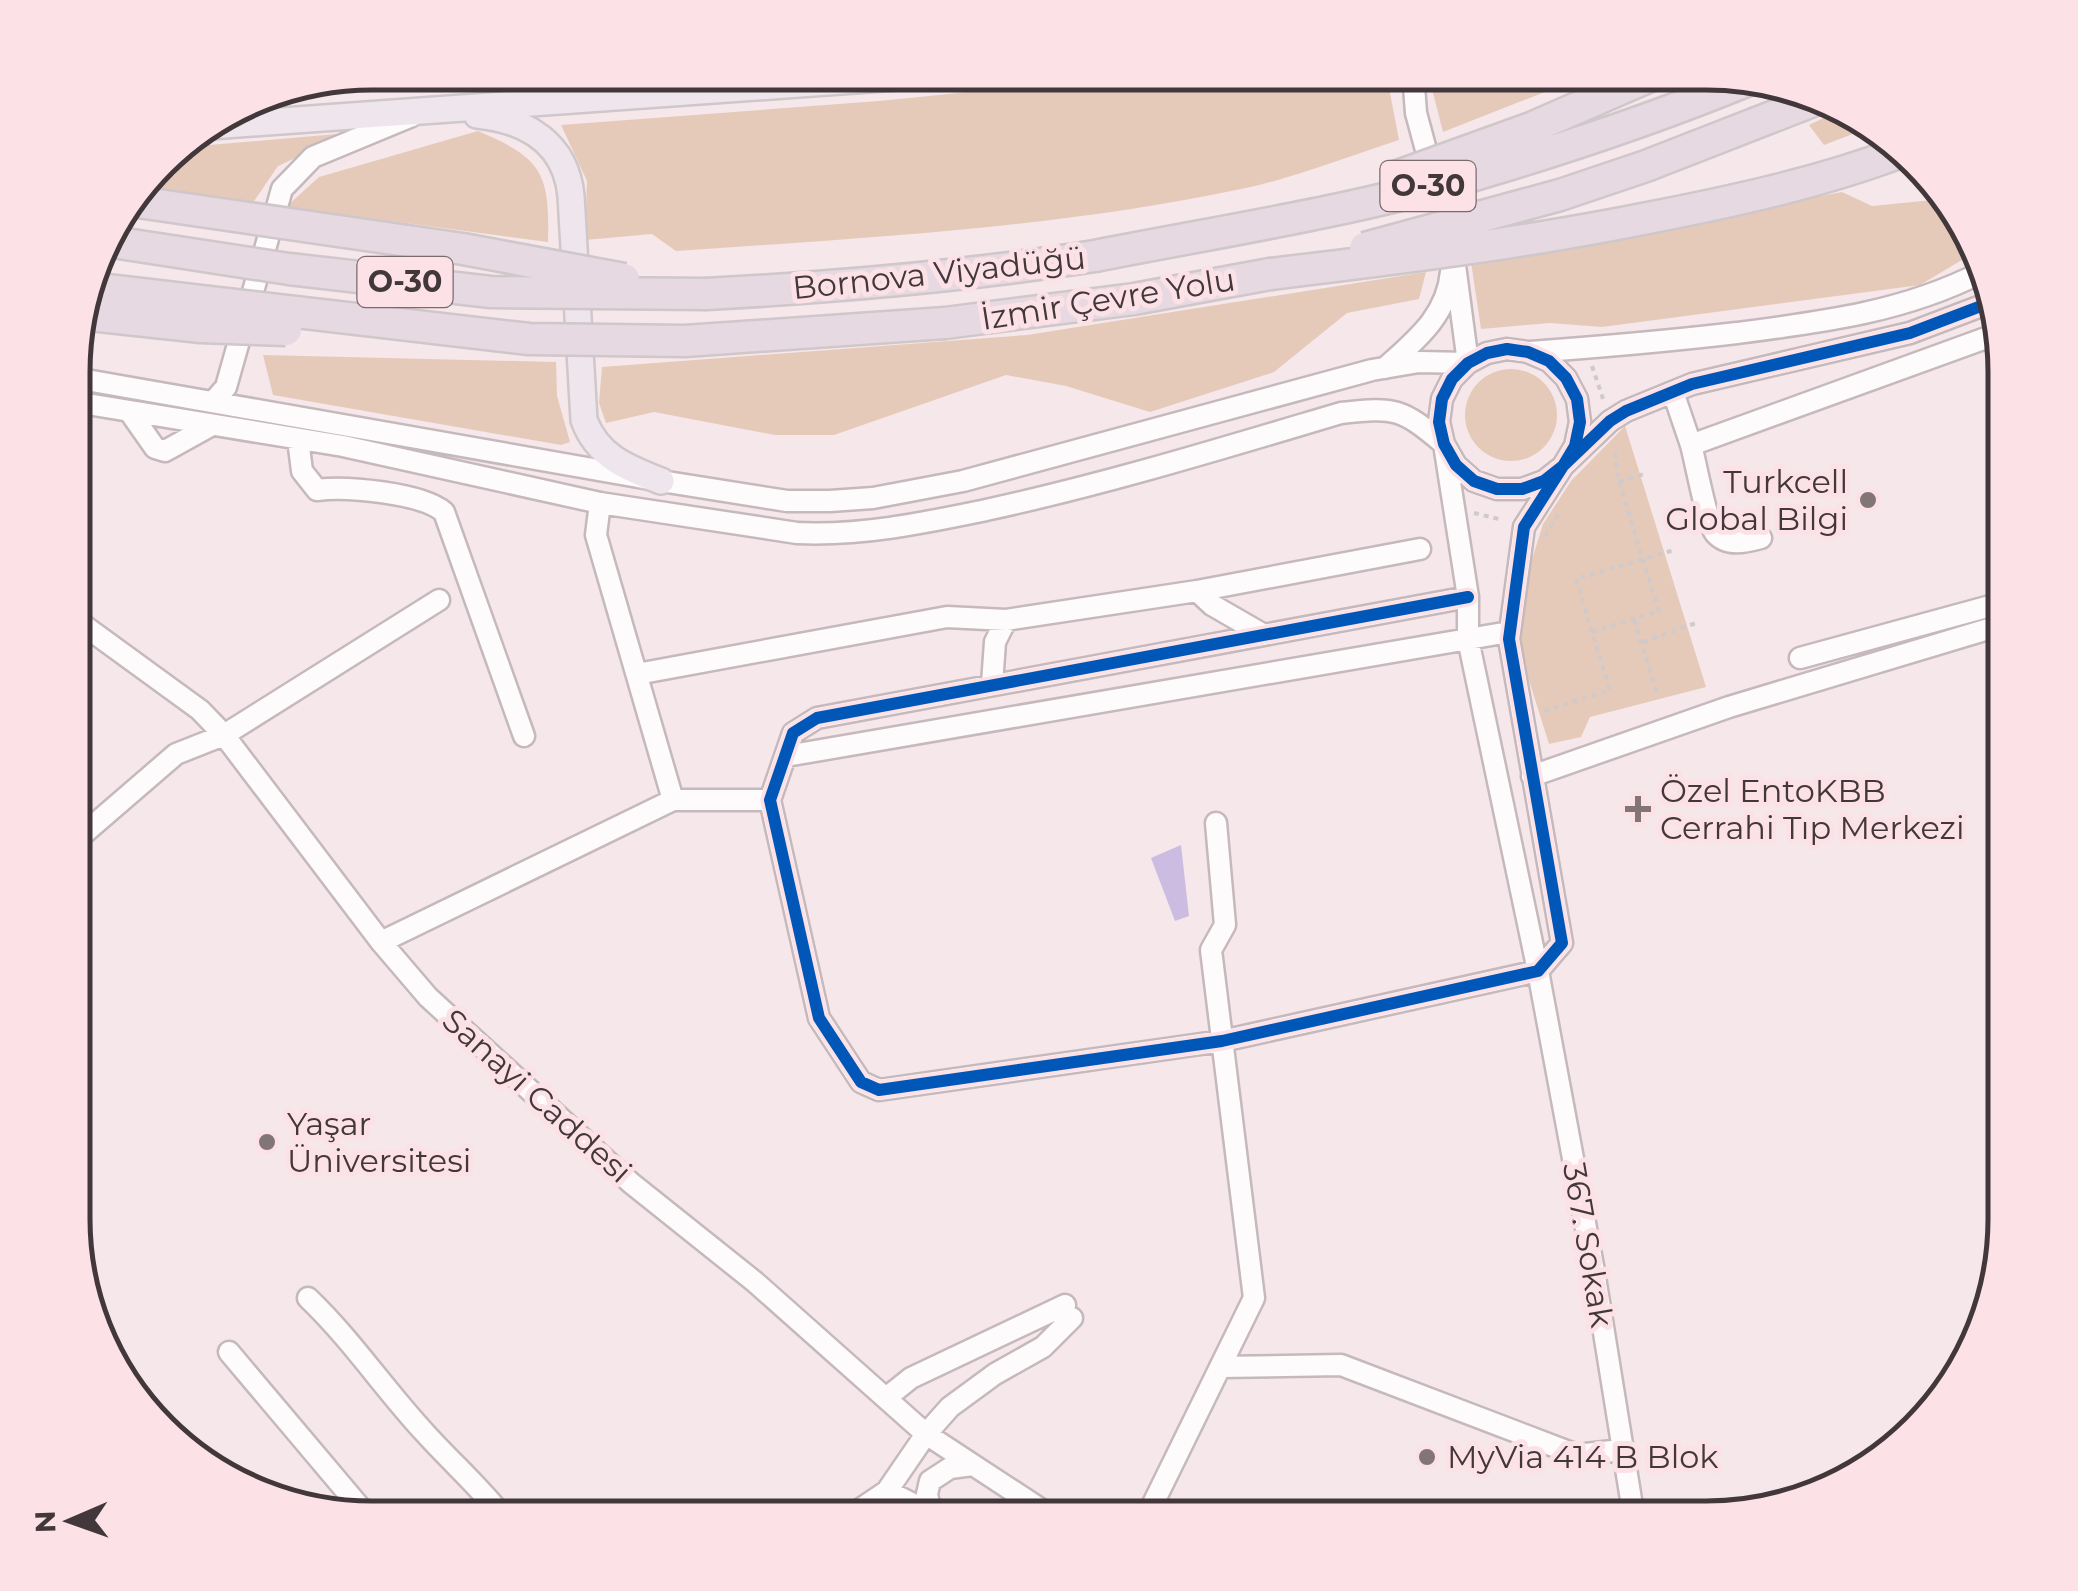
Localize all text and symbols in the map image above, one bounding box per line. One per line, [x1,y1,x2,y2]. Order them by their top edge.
road number: O-30 [1380,161,1476,211]
street label: Bornova Viyadüğü [790,238,1087,307]
road number: O-30 [358,257,452,307]
street label: İzmir Çevre Yolu [978,259,1238,338]
place label: Turkcell Global Bilgi [1665,462,1848,538]
marker: Turkcell Global Bilgi [1857,489,1879,511]
place label: Özel EntoKBB Cerrahi Tıp Merkezi [1660,771,1965,847]
marker: Özel EntoKBB Cerrahi Tıp Merkezi [1625,796,1651,822]
street label: Sanayi Caddesi [435,1000,640,1191]
place label: Yaşar Üniversitesi [287,1104,471,1180]
marker: Yaşar Üniversitesi [256,1131,278,1153]
street label: 367. Sokak [1555,1160,1622,1330]
place label: MyVia 414 B Blok [1447,1437,1718,1476]
marker: MyVia 414 B Blok [1416,1446,1438,1468]
north arrow [20,1471,120,1571]
text: N [28,1510,62,1534]

